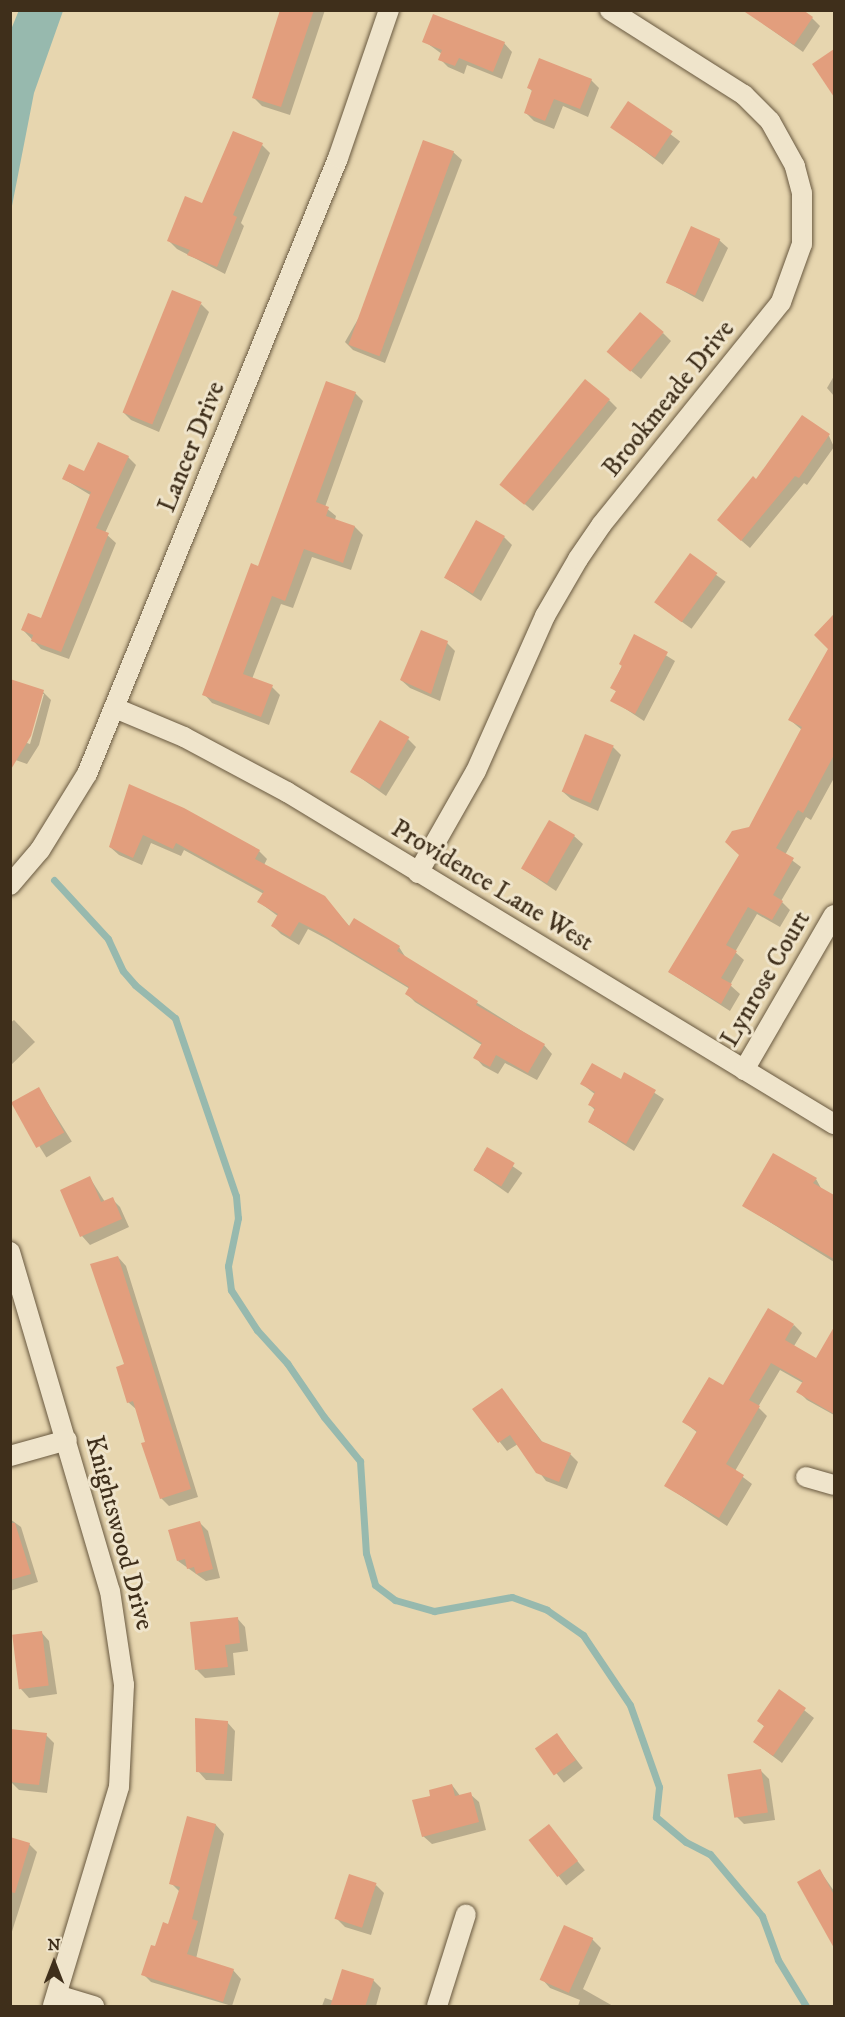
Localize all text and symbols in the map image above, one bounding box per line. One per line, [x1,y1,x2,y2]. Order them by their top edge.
street label: Brookmeade Drive [596,314,742,484]
street label: Lancer Drive [152,377,232,517]
street label: Providence Lane West [385,813,599,959]
street label: Lynrose Court [714,905,818,1053]
street label: Knightswood Drive [78,1432,160,1634]
north arrow [24,1933,84,1993]
text: N [47,1935,61,1955]

